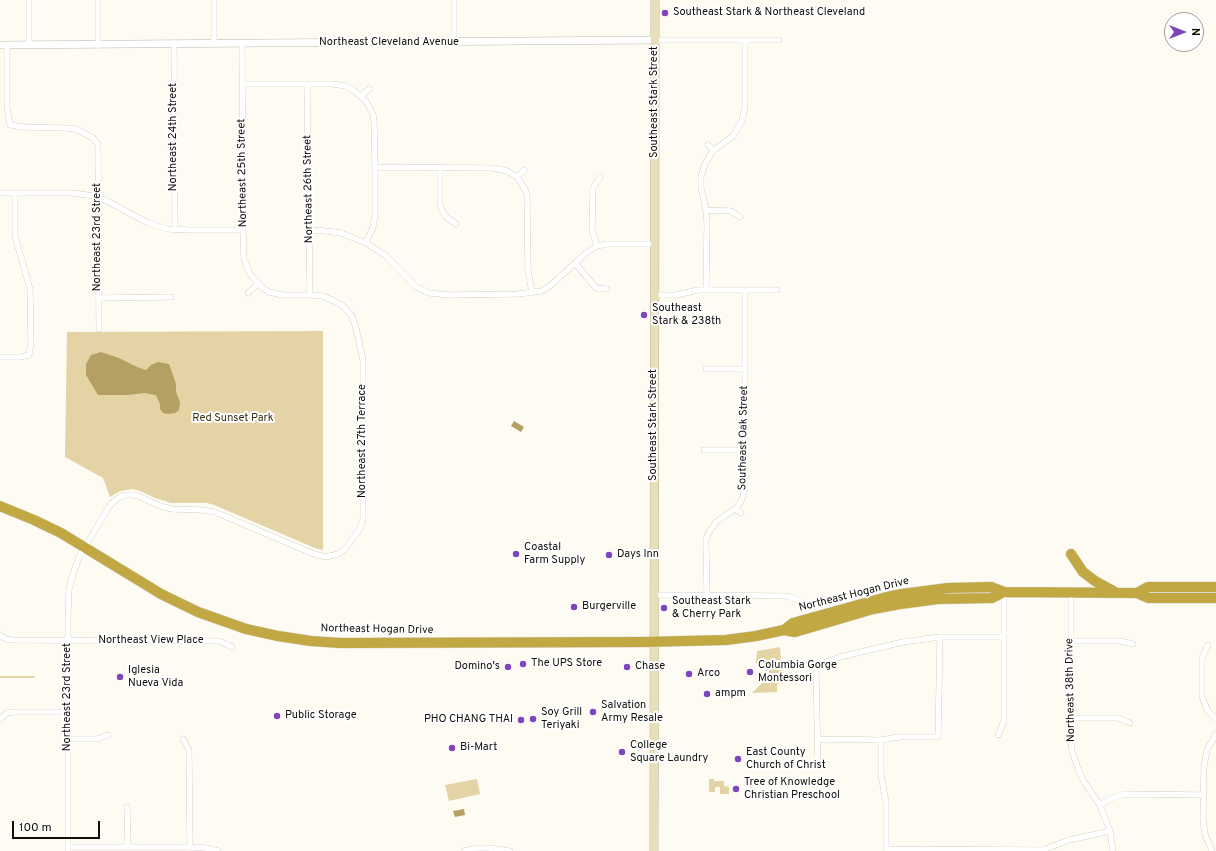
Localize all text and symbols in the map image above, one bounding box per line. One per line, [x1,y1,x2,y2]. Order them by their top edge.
place label: Southeast Stark & Northeast Cleveland [673,6,865,20]
marker: Southeast Stark & Northeast Cleveland [660,8,670,18]
north arrow [1164,12,1204,52]
text: N [1188,28,1202,36]
street label: Northeast Cleveland Avenue [319,36,459,50]
street label: Southeast Stark Street [648,46,662,158]
street label: Northeast 24th Street [167,83,181,191]
street label: Northeast 25th Street [235,119,251,227]
street label: Northeast 26th Street [301,135,317,243]
street label: Northeast 23rd Street [91,183,105,291]
place label: Southeast Stark & 238th [652,302,721,328]
marker: Southeast Stark & 238th [639,310,649,320]
street label: Southeast Stark Street [647,369,661,481]
street label: Northeast 27th Terrace [356,384,370,498]
street label: Southeast Oak Street [736,385,752,491]
park label: Red Sunset Park [192,412,274,426]
place label: Coastal Farm Supply [524,541,585,567]
place label: Days Inn [617,548,659,562]
marker: Coastal Farm Supply [511,549,521,559]
marker: Days Inn [604,550,614,560]
street label: Northeast Hogan Drive [798,575,910,615]
place label: Southeast Stark & Cherry Park [672,595,751,621]
place label: Burgerville [582,600,636,614]
marker: Burgerville [569,602,579,612]
marker: Southeast Stark & Cherry Park [659,603,669,613]
street label: Northeast Hogan Drive [320,622,434,638]
street label: Northeast View Place [98,634,204,648]
street label: Northeast 38th Drive [1063,638,1079,742]
street label: Northeast 23rd Street [61,643,75,751]
place label: The UPS Store [531,657,602,671]
marker: The UPS Store [518,659,528,669]
place label: Columbia Gorge Montessori [758,659,837,685]
place label: Domino's [454,660,500,674]
place label: Chase [635,660,665,674]
marker: Domino's [503,662,513,672]
marker: Chase [622,662,632,672]
place label: Iglesia Nueva Vida [128,664,183,690]
place label: Arco [697,667,720,681]
marker: Columbia Gorge Montessori [745,667,755,677]
marker: Arco [684,669,694,679]
marker: Iglesia Nueva Vida [115,672,125,682]
place label: ampm [715,687,746,701]
marker: ampm [702,689,712,699]
place label: Salvation Army Resale [601,699,663,725]
place label: Soy Grill Teriyaki [541,706,582,732]
marker: Salvation Army Resale [588,707,598,717]
place label: Public Storage [285,709,357,723]
marker: Public Storage [272,711,282,721]
place label: PHO CHANG THAI [424,713,513,727]
marker: Soy Grill Teriyaki [528,714,538,724]
marker: PHO CHANG THAI [516,715,526,725]
place label: College Square Laundry [630,739,708,765]
place label: Bi-Mart [460,741,497,755]
marker: Bi-Mart [447,743,457,753]
place label: East County Church of Christ [746,746,826,772]
marker: College Square Laundry [617,747,627,757]
marker: East County Church of Christ [733,754,743,764]
place label: Tree of Knowledge Christian Preschool [744,776,840,802]
marker: Tree of Knowledge Christian Preschool [731,784,741,794]
scale bar [14,813,102,839]
text: 100 m [19,820,52,836]

